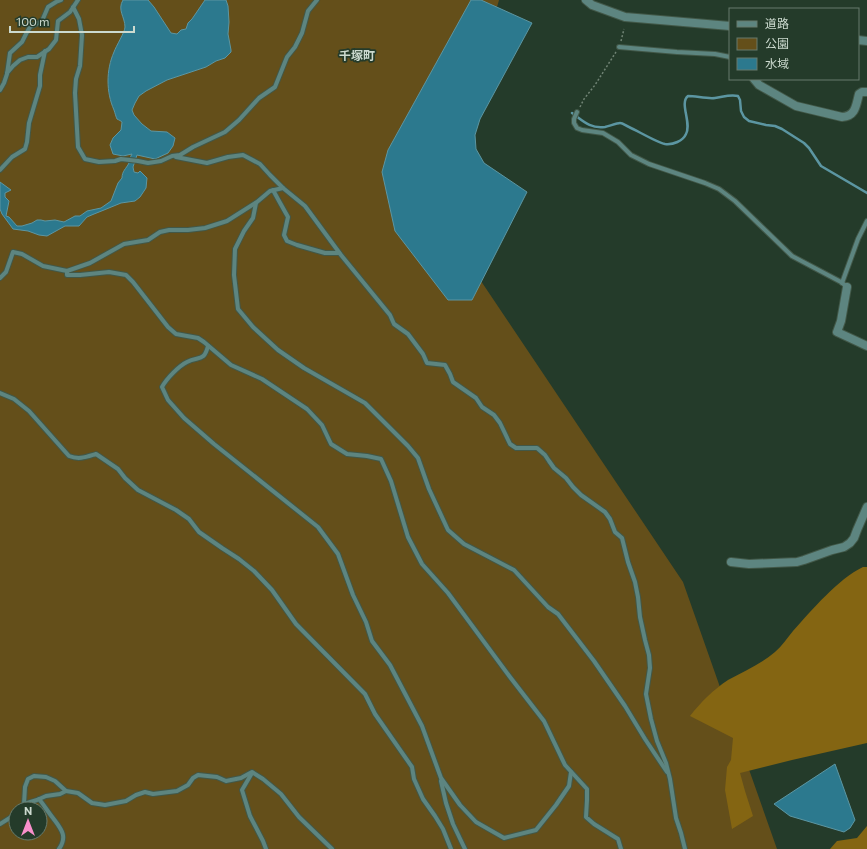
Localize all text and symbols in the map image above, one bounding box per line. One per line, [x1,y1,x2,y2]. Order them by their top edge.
scale bar [10,8,134,34]
legend [729,8,859,80]
text: 100 m [16,14,50,28]
text: 道路 [765,16,789,30]
text: 公園 [765,36,789,50]
district label: 千塚町 [339,48,375,62]
text: 水域 [765,56,789,70]
north arrow [8,801,48,841]
text: N [24,804,32,817]

